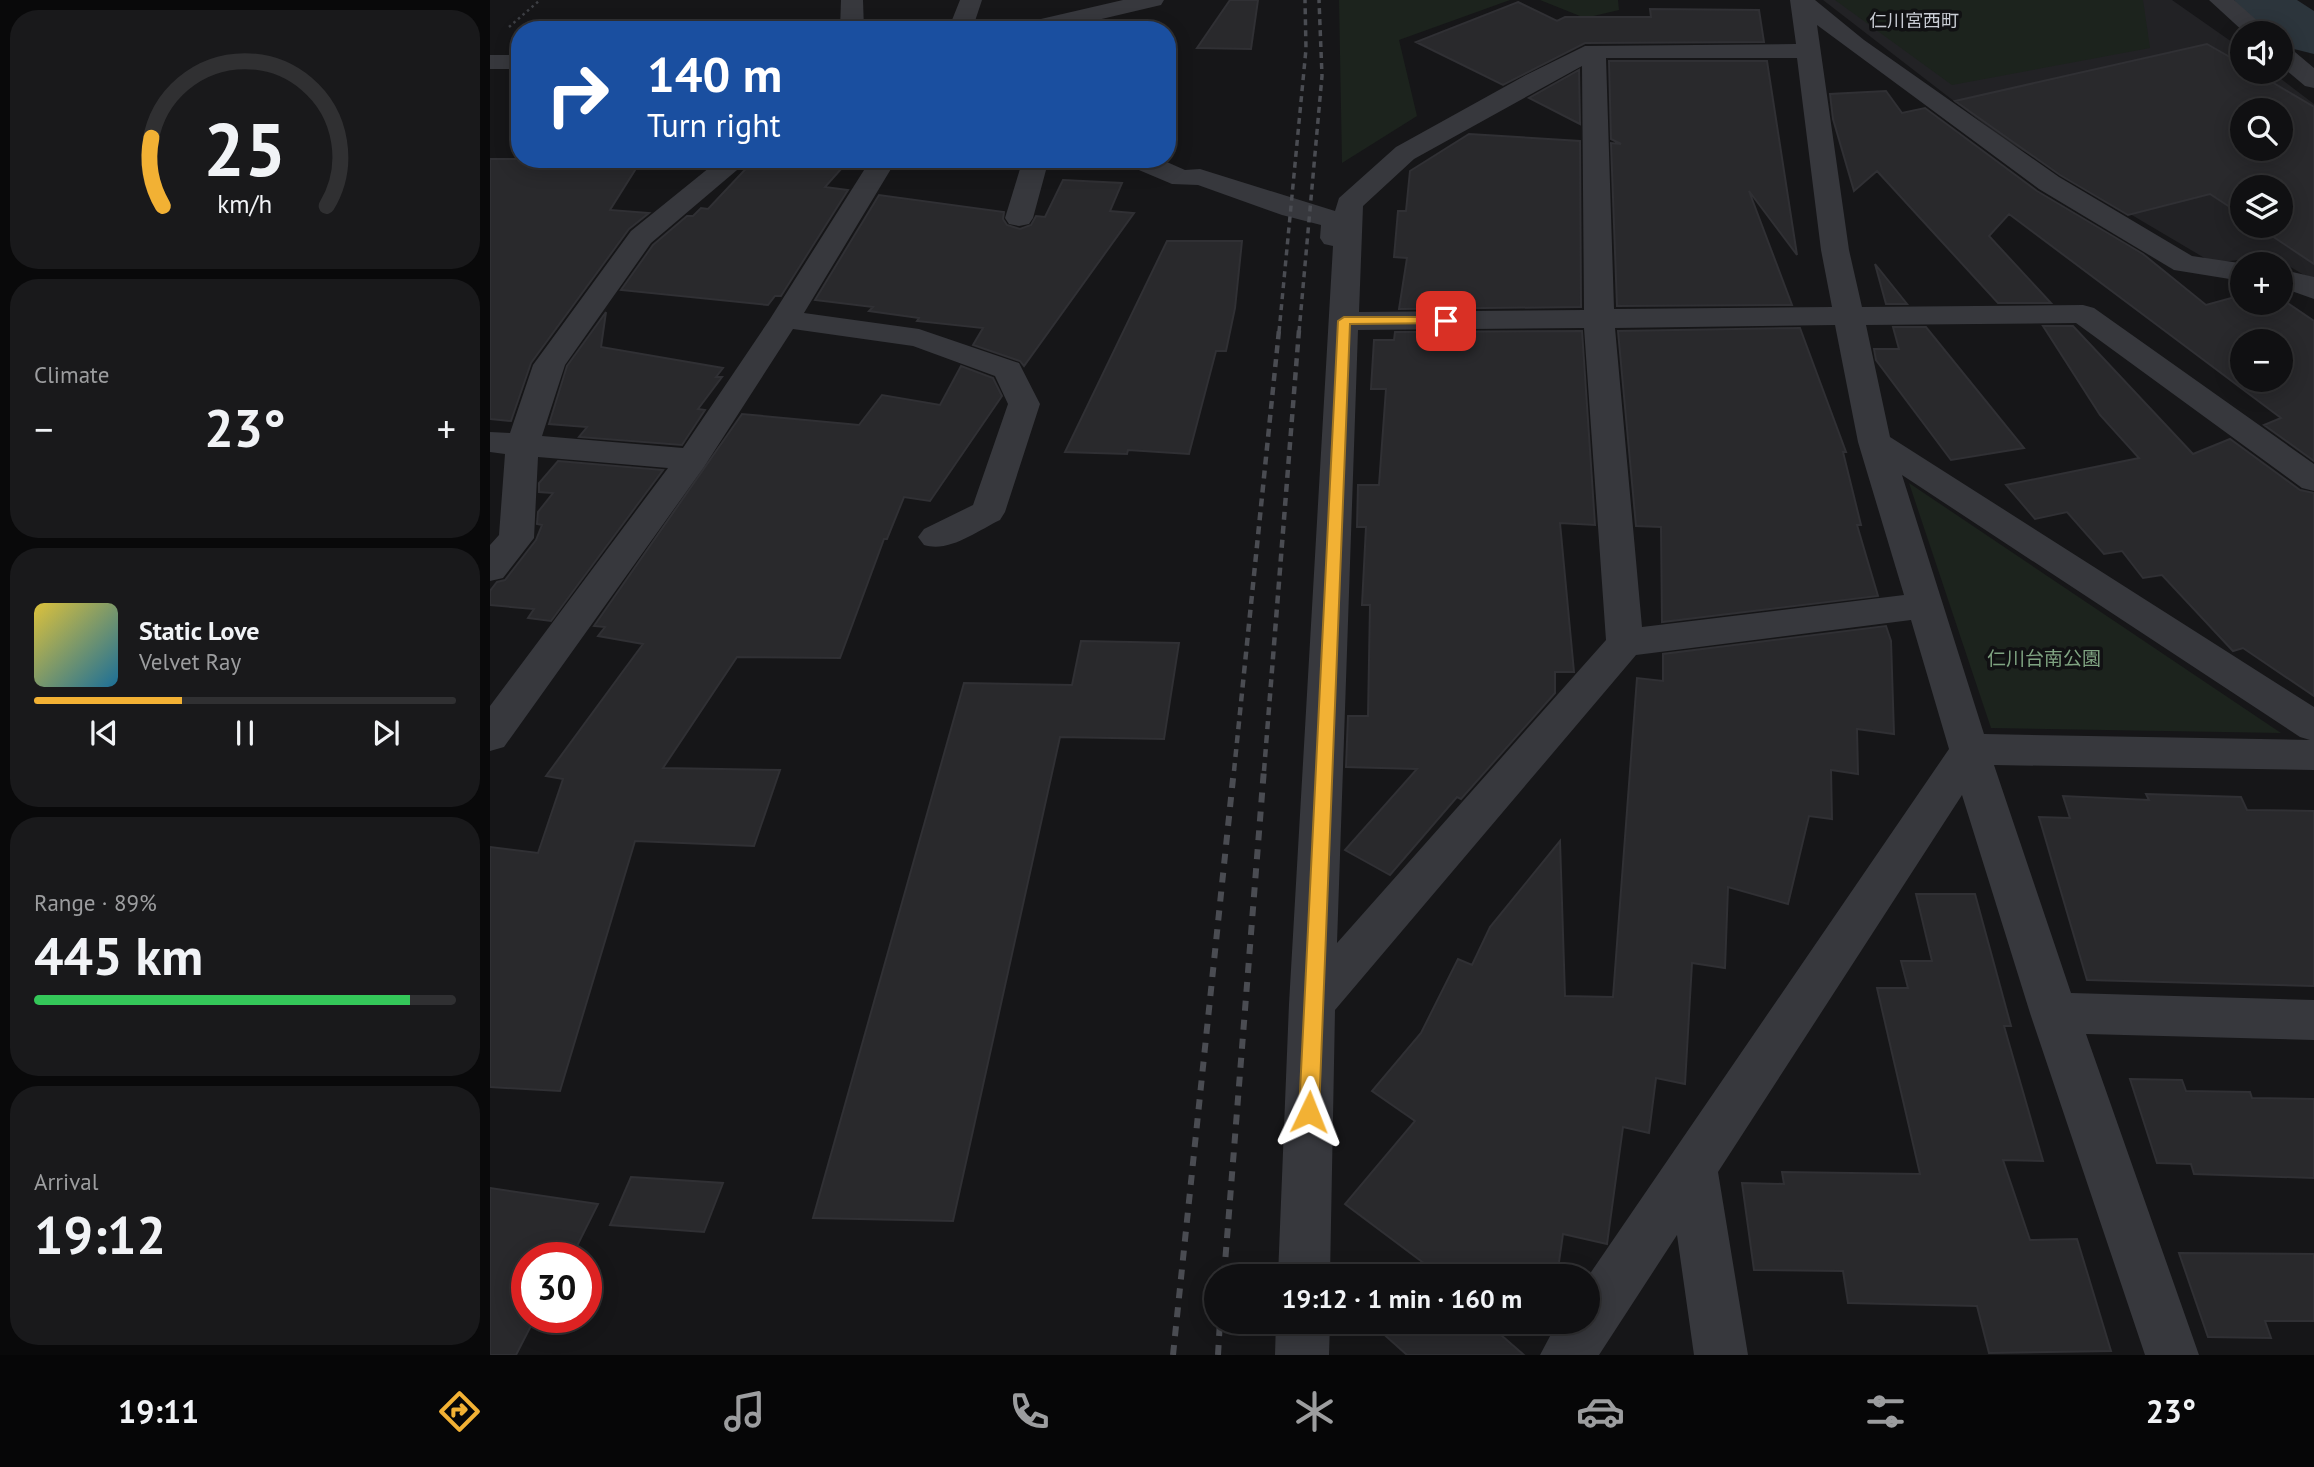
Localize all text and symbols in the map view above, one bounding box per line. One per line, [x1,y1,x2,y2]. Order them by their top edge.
district label: 仁川宮西町 [1869,9,1959,32]
map controls [2230,21,2293,392]
button: sound [2230,21,2293,84]
text: 140 m [647,42,782,106]
icon: right [532,49,623,140]
button: search [2230,98,2293,161]
text: 25 [204,102,286,196]
text: Turn right [647,104,781,146]
button: layers [2230,175,2293,238]
text: km/h [218,187,272,219]
button: + [2230,252,2293,315]
pin [1416,291,1476,351]
icon: arrive [1427,302,1465,340]
button: − [2230,329,2293,392]
text: Climate [34,360,109,389]
text: 23° [204,394,286,461]
text: − [34,404,53,453]
text: + [437,404,456,453]
text: Static Love [139,614,260,647]
park label: 仁川台南公園 [1987,646,2101,670]
text: Velvet Ray [139,647,241,676]
icon: previous [85,714,123,752]
icon: pause [226,714,264,752]
icon: next [367,714,405,752]
text: Range · 89% [34,888,157,917]
text: 445 km [34,922,203,989]
position arrow [1272,1075,1346,1149]
text: Arrival [34,1167,98,1196]
text: 19:12 [34,1201,166,1268]
speed limit sign: 30 [511,1242,602,1333]
text: 19:12 · 1 min · 160 m [1282,1282,1522,1315]
icon: directions [435,1387,484,1436]
icon: music [720,1387,769,1436]
icon: phone [1005,1387,1054,1436]
icon: climate [1290,1387,1339,1436]
icon: car [1576,1387,1625,1436]
icon: filters [1861,1387,1910,1436]
text: 19:11 [118,1390,199,1432]
text: 23° [2146,1390,2196,1432]

